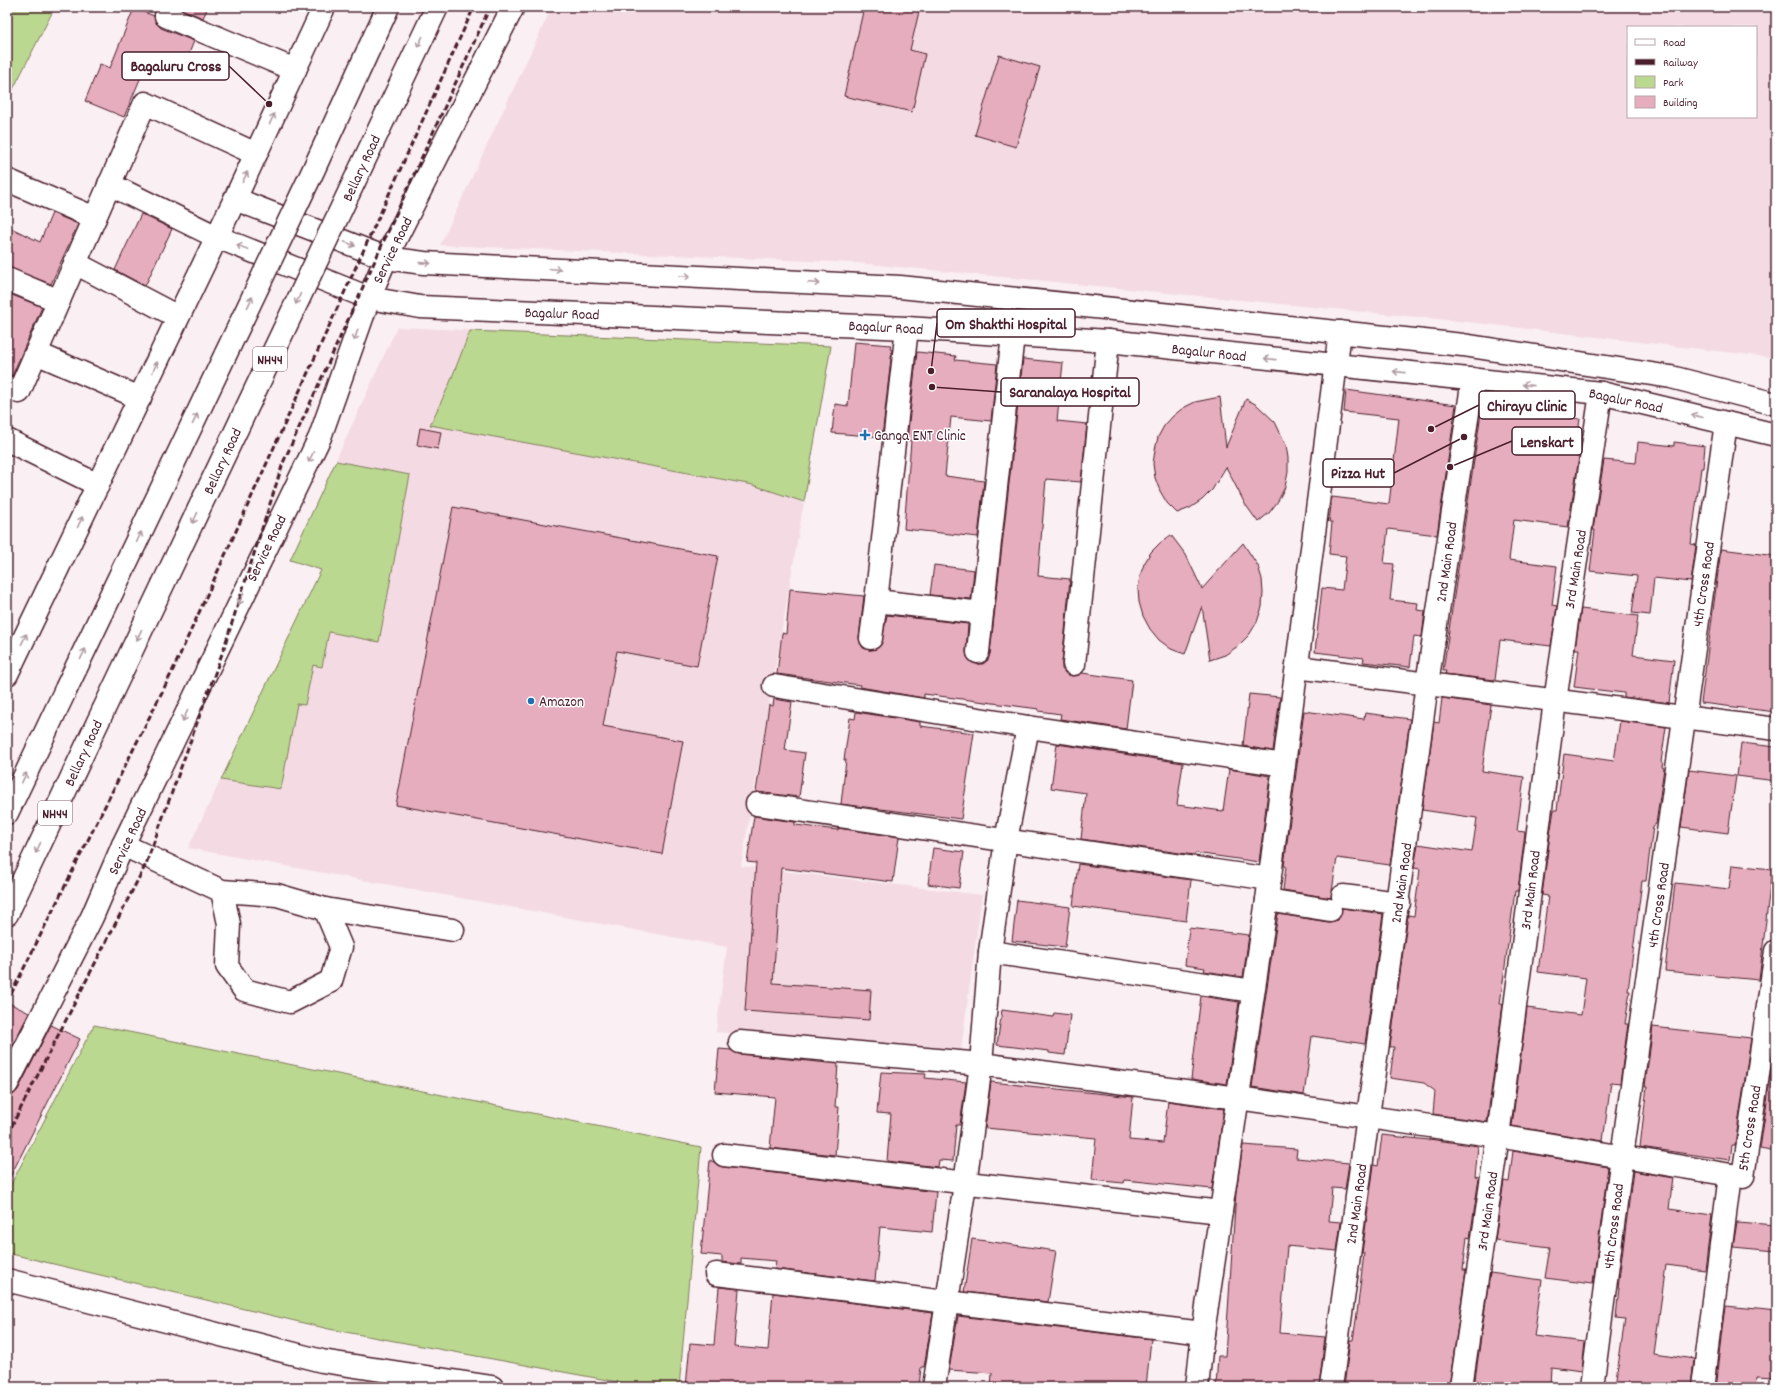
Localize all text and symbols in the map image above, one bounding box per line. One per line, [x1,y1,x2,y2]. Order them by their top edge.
legend [1627,26,1757,118]
text: Road [1663,35,1685,52]
one-way arrow [416,36,423,48]
callout: Bagaluru Cross [122,52,229,80]
text: Railway [1663,55,1699,72]
text: Bagaluru Cross [130,56,222,79]
text: Park [1663,75,1684,92]
text: Building [1663,95,1698,112]
one-way arrow [269,113,276,125]
street label: Bellary Road [338,132,388,206]
one-way arrow [242,171,249,183]
street label: Service Road [368,214,419,288]
one-way arrow [343,241,355,249]
one-way arrow [236,242,248,250]
one-way arrow [418,259,431,266]
one-way arrow [548,266,561,273]
one-way arrow [678,273,691,280]
one-way arrow [807,279,820,287]
one-way arrow [294,293,301,305]
one-way arrow [247,296,254,308]
street label: Bagalur Road [524,303,600,327]
callout: Om Shakthi Hospital [937,309,1075,337]
text: Om Shakthi Hospital [945,314,1067,337]
street label: Bagalur Road [848,316,924,342]
one-way arrow [352,328,359,341]
street label: Bagalur Road [1170,339,1247,369]
road number: NH44 [253,347,287,371]
one-way arrow [1264,355,1277,362]
one-way arrow [152,361,159,373]
one-way arrow [1393,368,1406,376]
callout: Saranalaya Hospital [1001,378,1139,406]
one-way arrow [1522,381,1535,389]
text: Saranalaya Hospital [1009,382,1131,405]
street label: Bagalur Road [1587,383,1664,420]
callout: Chirayu Clinic [1479,391,1575,419]
text: Chirayu Clinic [1487,396,1568,419]
one-way arrow [1691,411,1704,419]
one-way arrow [192,414,199,426]
street label: Bellary Road [199,425,249,499]
place label: Ganga ENT Clinic [874,426,966,448]
callout: Lenskart [1512,427,1582,455]
marker: Ganga ENT Clinic [859,429,871,441]
text: Lenskart [1520,432,1574,455]
one-way arrow [306,450,314,462]
callout: Pizza Hut [1323,459,1394,487]
text: Pizza Hut [1331,463,1385,486]
one-way arrow [191,511,198,523]
street label: Service Road [242,512,293,586]
one-way arrow [77,516,85,528]
street label: 2nd Main Road [1431,521,1465,604]
street label: 3rd Main Road [1560,528,1594,610]
one-way arrow [136,531,143,543]
street label: 4th Cross Road [1688,540,1722,628]
one-way arrow [237,592,244,604]
one-way arrow [135,629,142,641]
one-way arrow [21,633,28,645]
one-way arrow [80,648,87,660]
place label: Amazon [539,692,584,714]
marker: Amazon [526,696,536,706]
one-way arrow [181,710,188,722]
street label: Bellary Road [60,717,110,791]
one-way arrow [21,772,28,784]
road number: NH44 [38,801,72,825]
street label: Service Road [104,805,154,879]
one-way arrow [34,841,41,853]
street label: 2nd Main Road [1386,842,1420,925]
street label: 3rd Main Road [1516,849,1548,931]
street label: 4th Cross Road [1643,861,1677,949]
street label: 5th Cross Road [1733,1084,1769,1173]
street label: 2nd Main Road [1341,1163,1375,1246]
street label: 3rd Main Road [1473,1170,1505,1252]
street label: 4th Cross Road [1599,1182,1631,1270]

